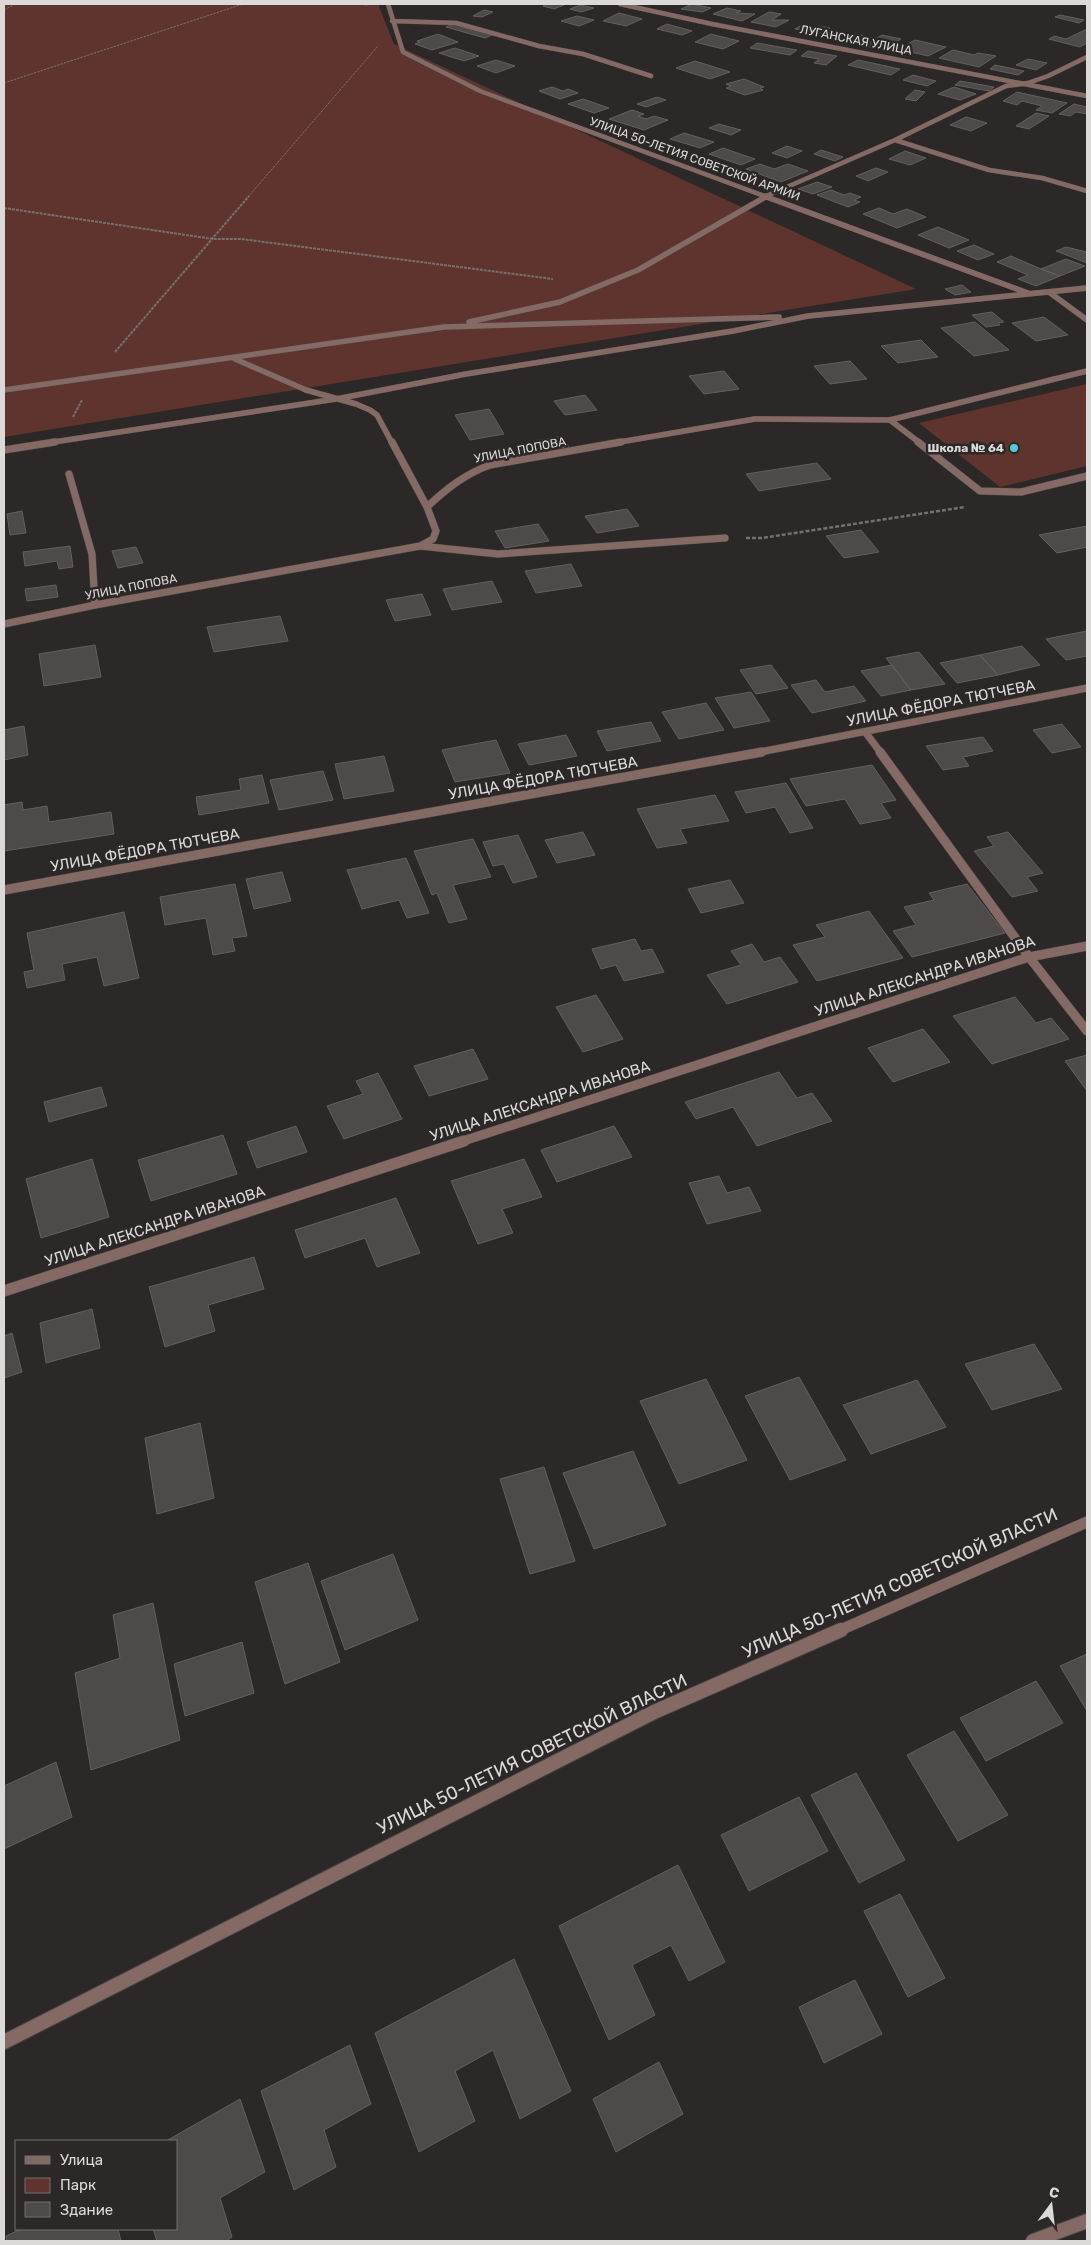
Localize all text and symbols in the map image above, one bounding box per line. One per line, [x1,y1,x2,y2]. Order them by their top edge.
street label: ЛУГАНСКАЯ УЛИЦА [799,22,913,58]
street label: УЛИЦА 50-ЛЕТИЯ СОВЕТСКОЙ АРМИИ [588,114,802,204]
street label: УЛИЦА ПОПОВА [473,434,567,466]
place label: Школа № 64 [928,441,1004,455]
marker: Школа № 64 [1008,442,1020,454]
street label: УЛИЦА ПОПОВА [84,571,178,603]
street label: УЛИЦА ФЁДОРА ТЮТЧЕВА [845,676,1037,730]
street label: УЛИЦА ФЁДОРА ТЮТЧЕВА [447,753,639,803]
street label: УЛИЦА ФЁДОРА ТЮТЧЕВА [49,825,241,875]
street label: УЛИЦА АЛЕКСАНДРА ИВАНОВА [813,932,1037,1020]
street label: УЛИЦА АЛЕКСАНДРА ИВАНОВА [428,1057,652,1145]
street label: УЛИЦА АЛЕКСАНДРА ИВАНОВА [43,1182,267,1270]
street label: УЛИЦА 50-ЛЕТИЯ СОВЕТСКОЙ ВЛАСТИ [739,1503,1061,1663]
street label: УЛИЦА 50-ЛЕТИЯ СОВЕТСКОЙ ВЛАСТИ [373,1669,691,1839]
legend [15,2140,178,2230]
text: Улица [60,2151,103,2169]
text: Парк [60,2176,96,2194]
north arrow [1026,2180,1076,2230]
text: С [1047,2183,1061,2202]
text: Здание [60,2201,113,2219]

